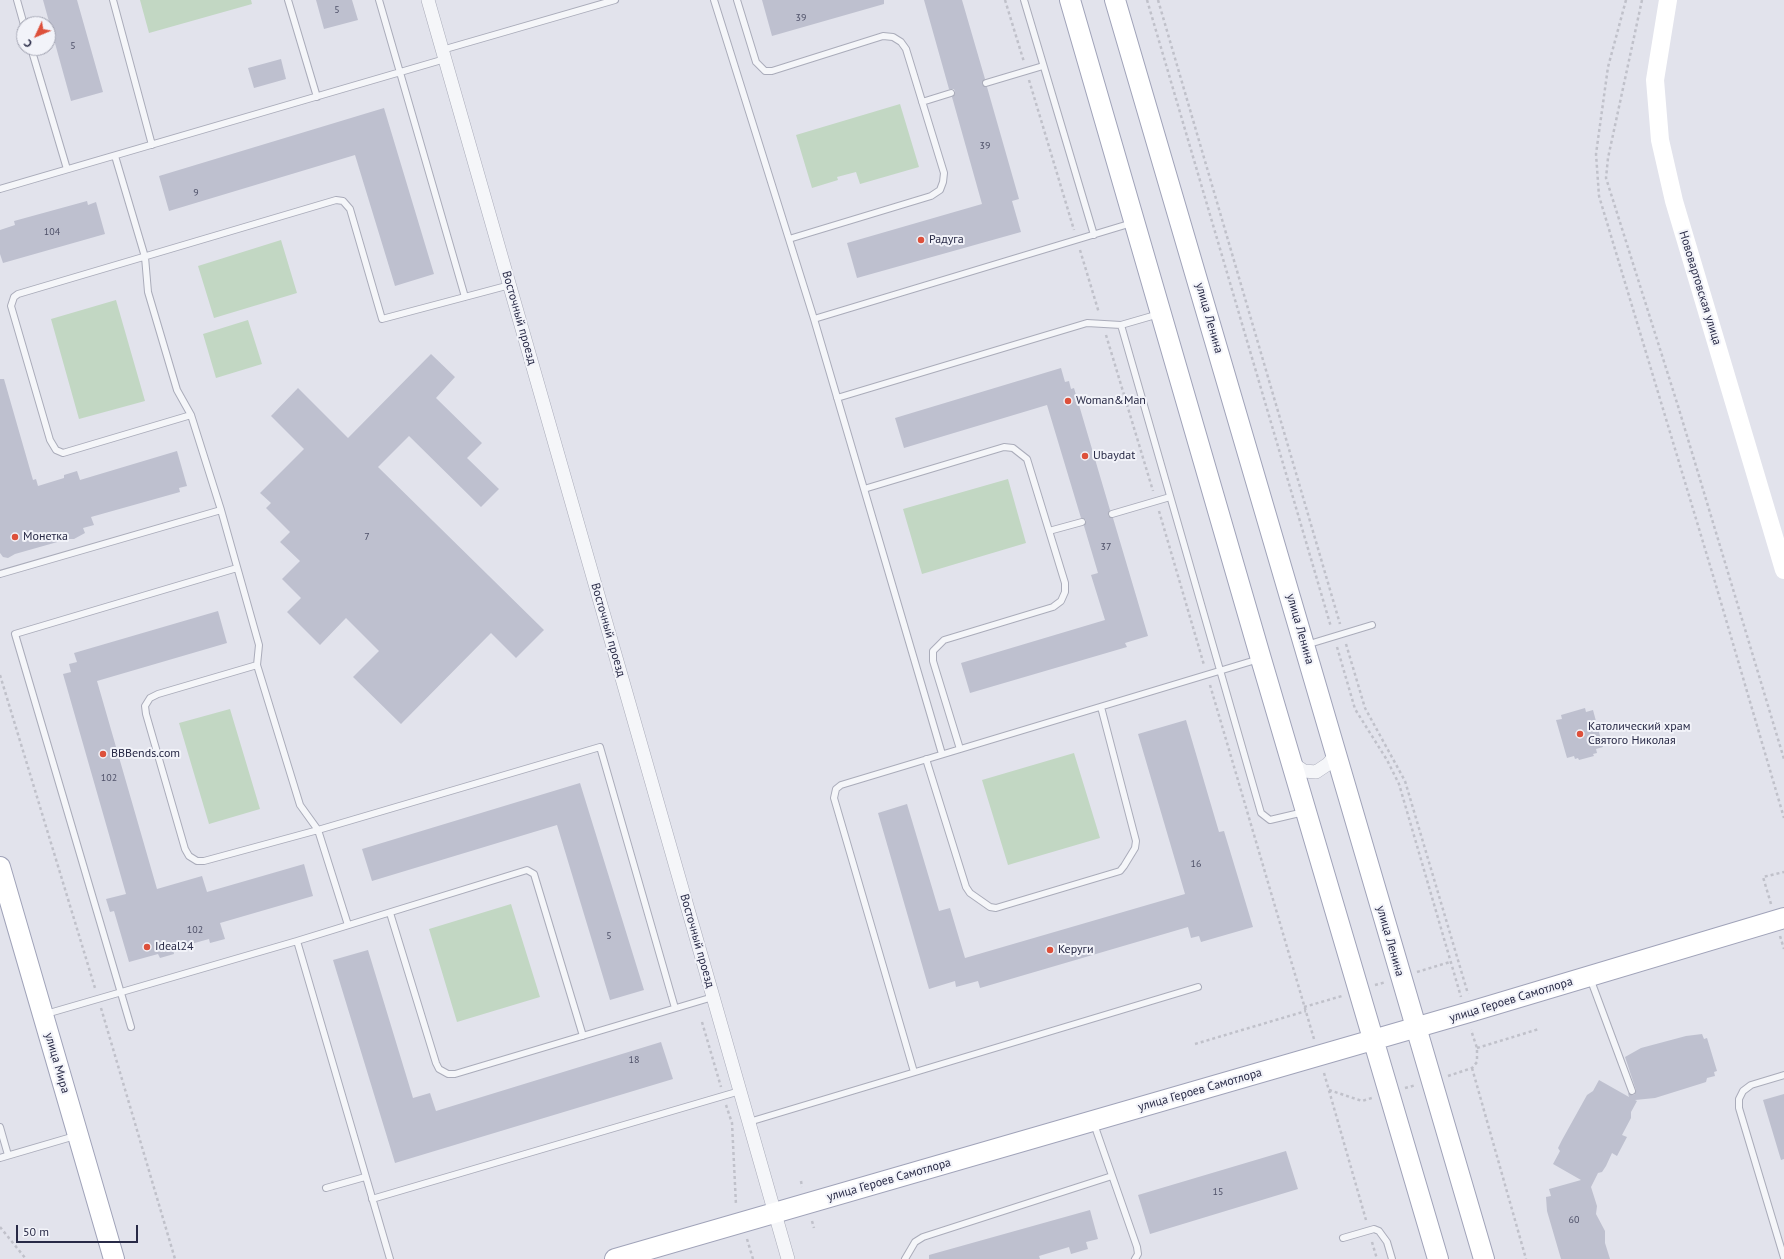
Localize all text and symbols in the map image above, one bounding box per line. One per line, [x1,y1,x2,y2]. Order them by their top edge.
house number: 5 [334,4,340,16]
house number: 39 [796,12,806,24]
north arrow [16,16,56,56]
text: С [21,37,35,51]
house number: 5 [70,40,76,52]
house number: 39 [980,140,990,152]
house number: 9 [193,187,199,199]
house number: 104 [44,226,60,238]
street label: Нововартовская улица [1676,229,1724,347]
place label: Радуга [929,233,964,247]
marker: Радуга [916,235,926,245]
street label: Восточный проезд [499,269,539,367]
street label: улица Ленина [1192,281,1226,355]
place label: Woman&Man [1076,394,1146,408]
marker: Woman&Man [1063,396,1073,406]
place label: Ubaydat [1093,449,1135,463]
marker: Ubaydat [1080,451,1090,461]
place label: Монетка [23,530,68,544]
house number: 7 [364,531,370,543]
marker: Монетка [10,532,20,542]
house number: 37 [1101,541,1111,553]
street label: Восточный проезд [588,581,628,679]
street label: улица Ленина [1283,592,1317,666]
place label: Католический храм Святого Николая [1588,720,1690,748]
marker: Католический храм Святого Николая [1575,729,1585,739]
place label: BBBends.com [111,747,180,761]
marker: BBBends.com [98,749,108,759]
house number: 102 [101,772,117,784]
house number: 16 [1191,858,1201,870]
street label: Восточный проезд [677,892,717,990]
street label: улица Ленина [1373,904,1407,978]
house number: 102 [187,924,203,936]
house number: 5 [606,930,612,942]
place label: Ideal24 [155,940,194,954]
marker: Ideal24 [142,942,152,952]
place label: Керуги [1058,943,1094,957]
marker: Керуги [1045,945,1055,955]
street label: улица Героев Самотлора [1448,974,1574,1026]
street label: улица Мира [42,1031,72,1095]
house number: 18 [629,1054,639,1066]
street label: улица Героев Самотлора [1136,1065,1264,1115]
street label: улица Героев Самотлора [825,1155,953,1205]
house number: 15 [1213,1186,1223,1198]
house number: 60 [1569,1214,1579,1226]
scale bar [18,1217,140,1243]
text: 50 m [23,1224,49,1239]

